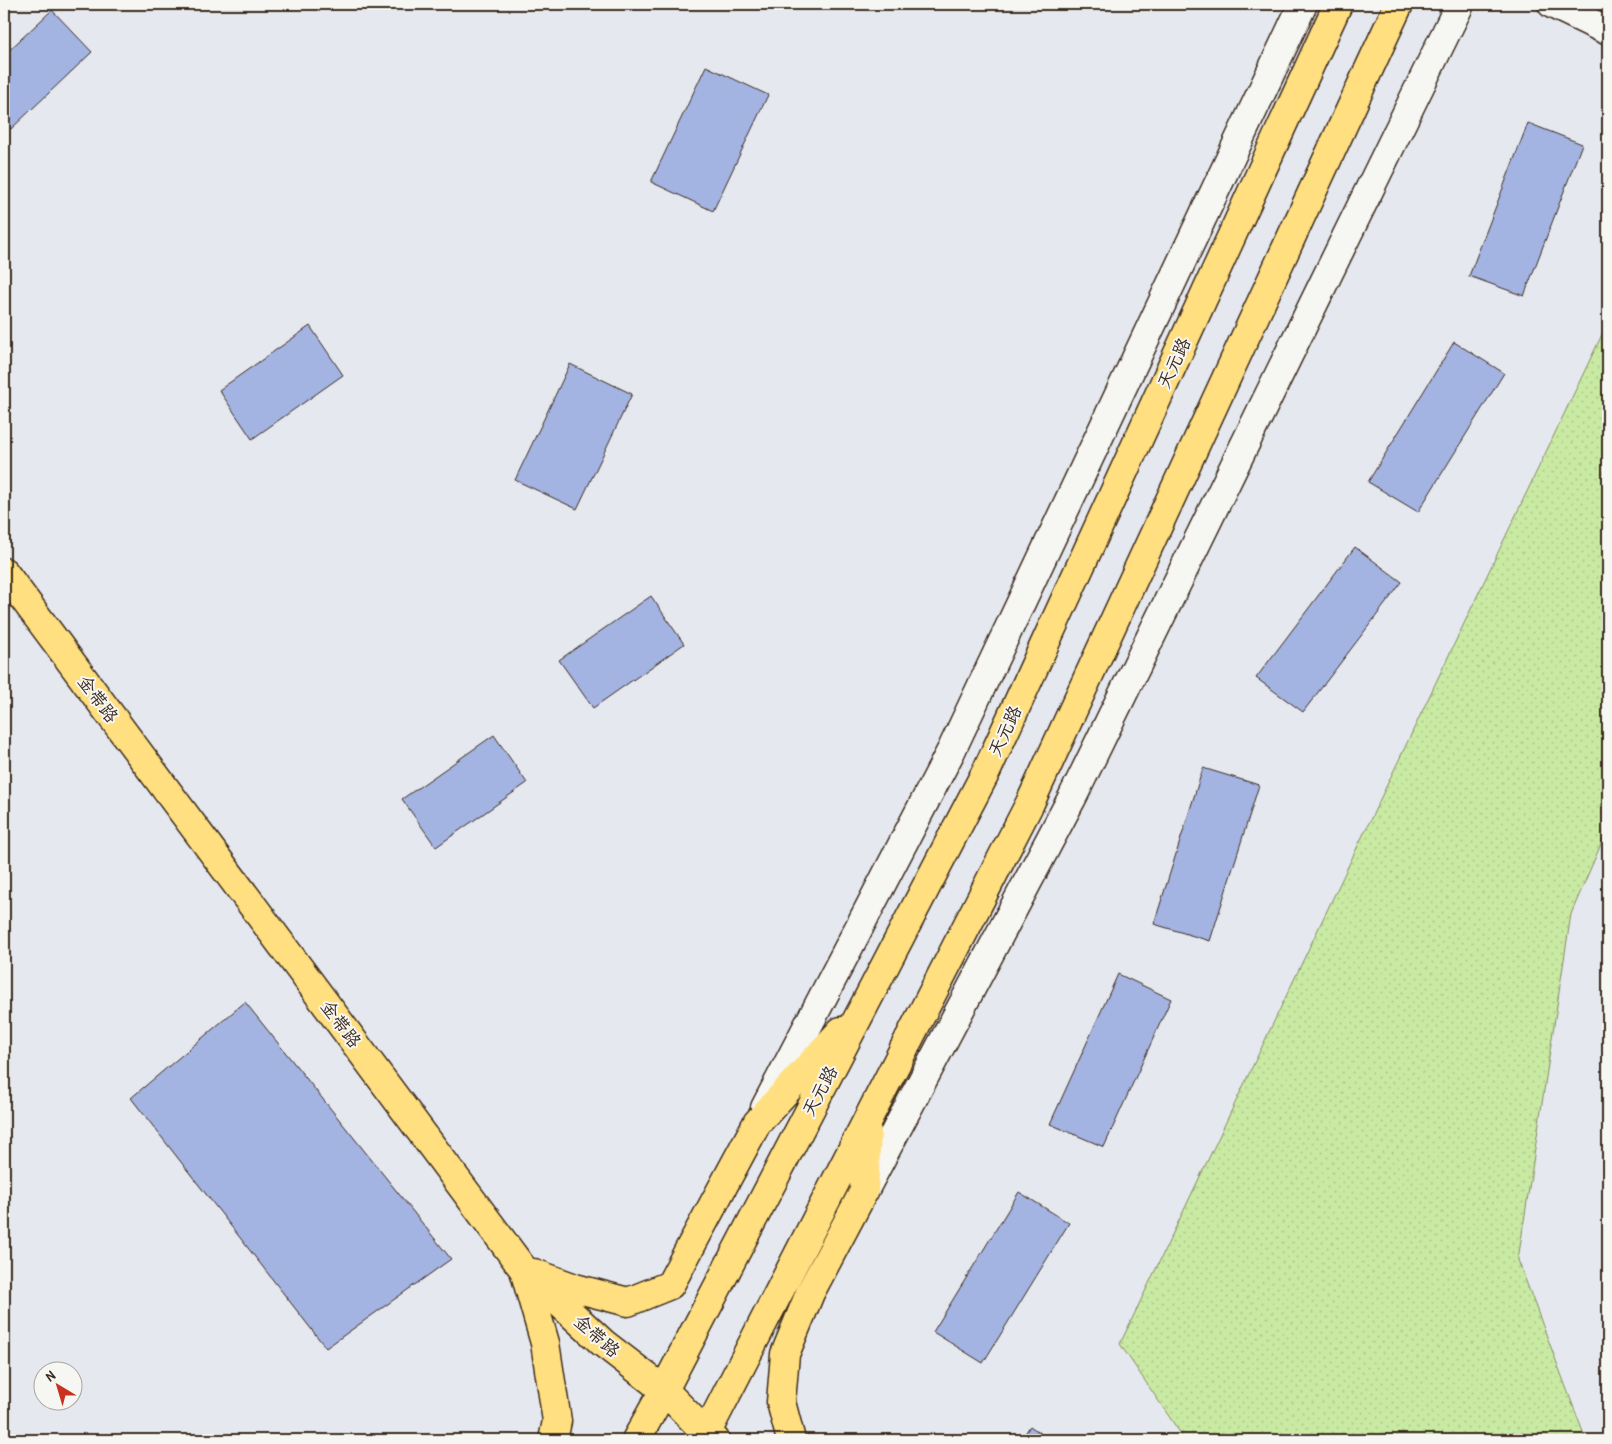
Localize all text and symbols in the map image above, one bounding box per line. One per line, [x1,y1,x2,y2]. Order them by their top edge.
street label: 天元路 [1151,333,1196,393]
street label: 金带路 [72,670,125,728]
street label: 天元路 [982,701,1027,761]
street label: 金带路 [315,995,368,1053]
street label: 天元路 [796,1061,843,1120]
street label: 金带路 [569,1308,626,1363]
north arrow [32,1362,82,1412]
text: N [41,1365,59,1385]

